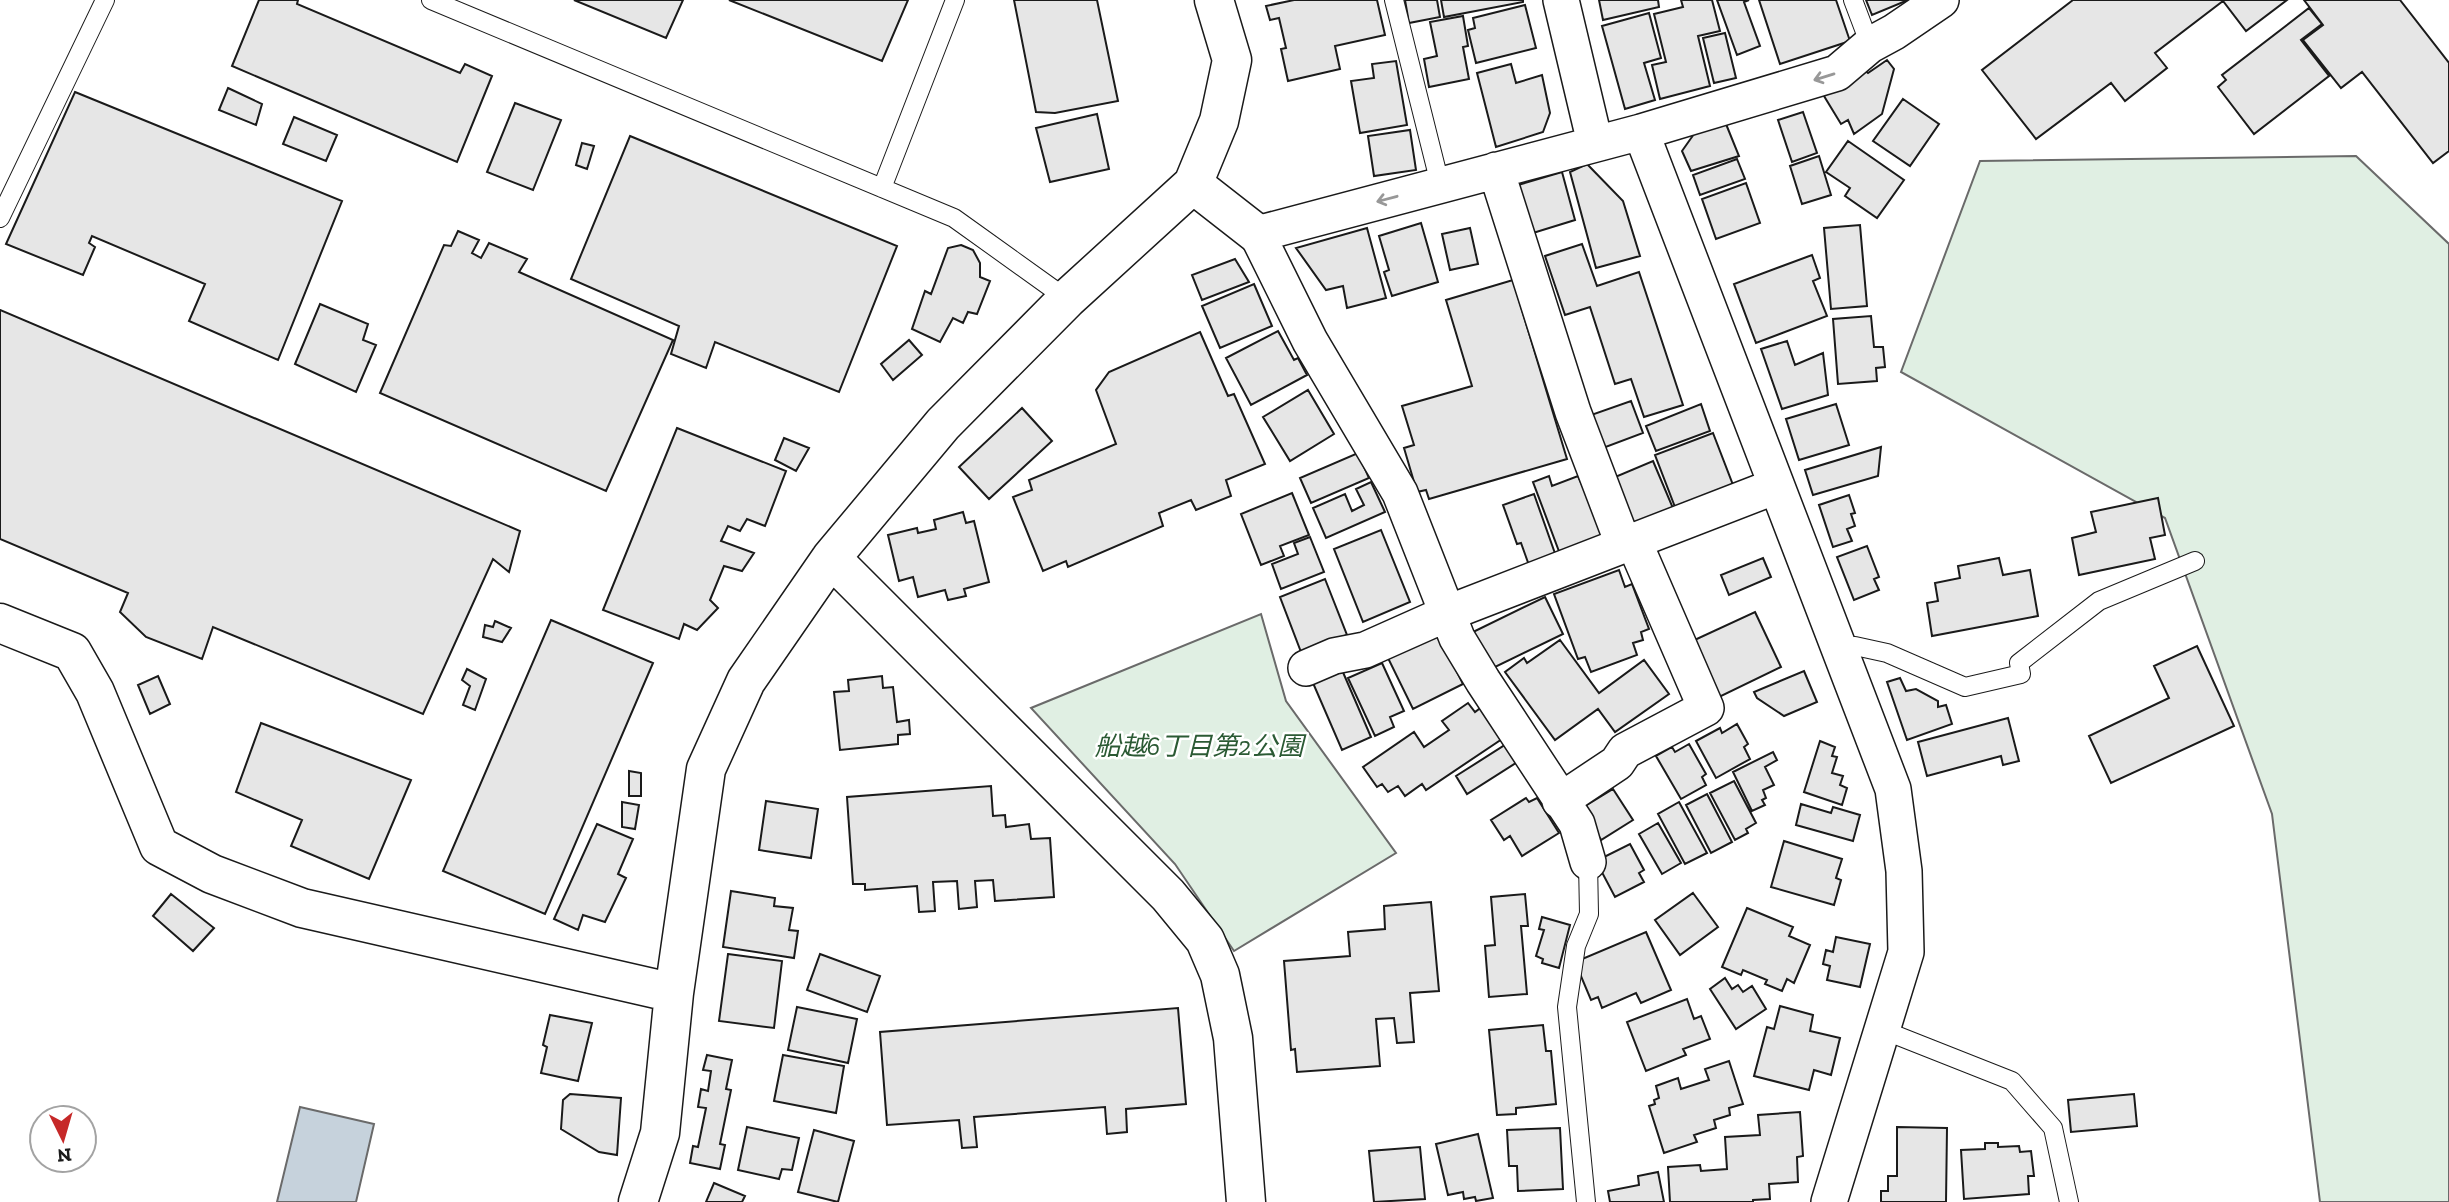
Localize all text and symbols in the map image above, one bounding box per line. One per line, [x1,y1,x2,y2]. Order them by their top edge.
one-way arrow [1813,72,1835,85]
one-way arrow [1376,193,1399,206]
park label: 船越6丁目第2公園 [1095,730,1307,762]
north arrow [28,1104,98,1174]
text: N [56,1143,73,1168]

